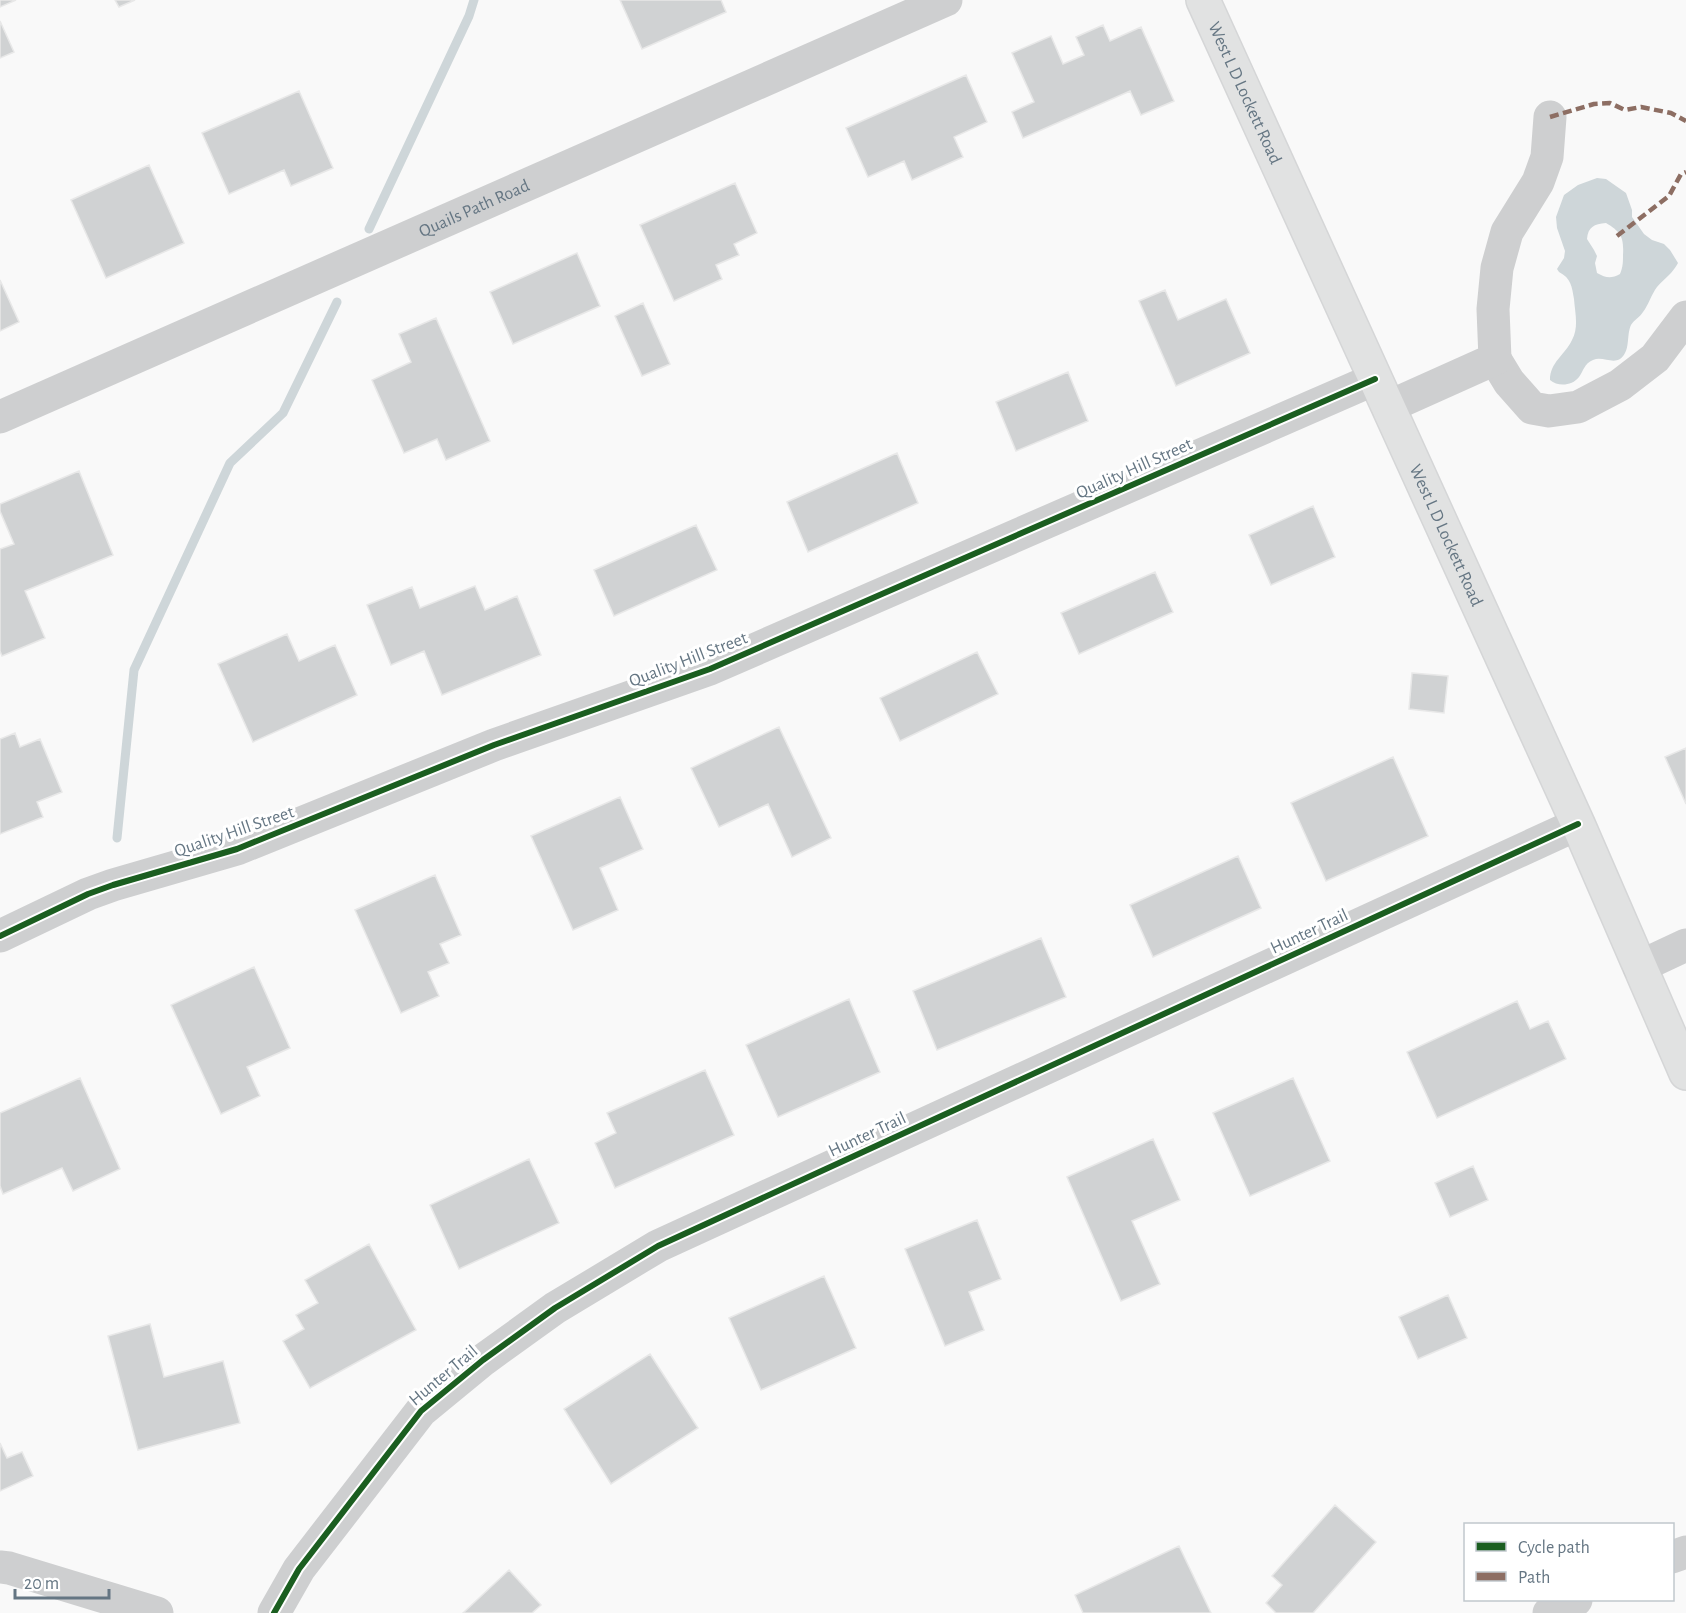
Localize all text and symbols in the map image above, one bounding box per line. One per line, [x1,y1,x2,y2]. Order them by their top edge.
street label: West L D Lockett Road [1204,20,1284,167]
street label: Quails Path Road [416,177,532,241]
street label: Quality Hill Street [1074,435,1195,503]
street label: West L D Lockett Road [1406,462,1486,609]
street label: Quality Hill Street [627,629,750,691]
street label: Quality Hill Street [172,803,297,861]
street label: Hunter Trail [1268,906,1351,958]
street label: Hunter Trail [826,1109,909,1161]
street label: Hunter Trail [406,1342,481,1409]
legend [1464,1523,1674,1601]
text: Cycle path [1518,1539,1590,1557]
scale bar [15,1562,110,1600]
text: Path [1518,1569,1550,1587]
text: 20 m [24,1575,59,1593]

